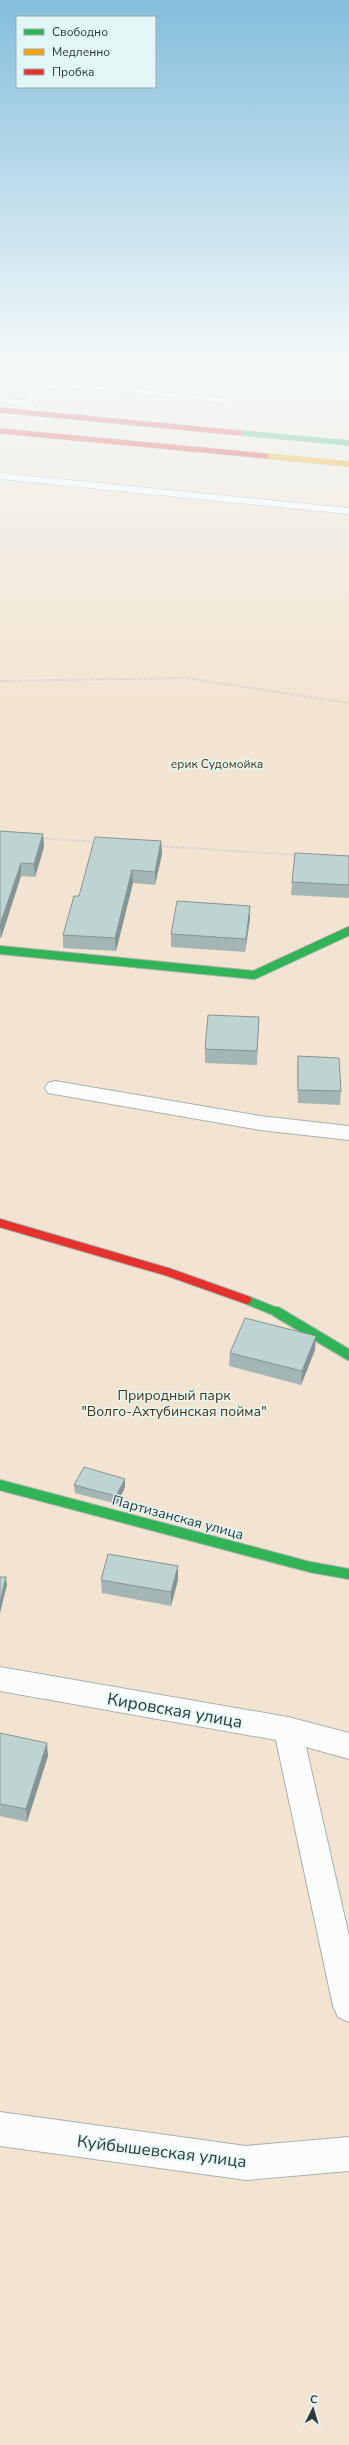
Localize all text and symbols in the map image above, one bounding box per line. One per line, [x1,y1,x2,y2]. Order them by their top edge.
legend [16,16,156,88]
text: Свободно [52,24,108,40]
text: Медленно [52,44,110,60]
text: Пробка [52,64,95,80]
park label: ерик Судомойка [171,756,263,772]
park label: Природный парк "Волго-Ахтубинская пойма" [81,1386,267,1421]
street label: Партизанская улица [110,1491,246,1544]
street label: Кировская улица [105,1687,244,1734]
street label: Куйбышевская улица [76,2130,248,2173]
north arrow [293,2389,333,2429]
text: С [309,2392,319,2407]

